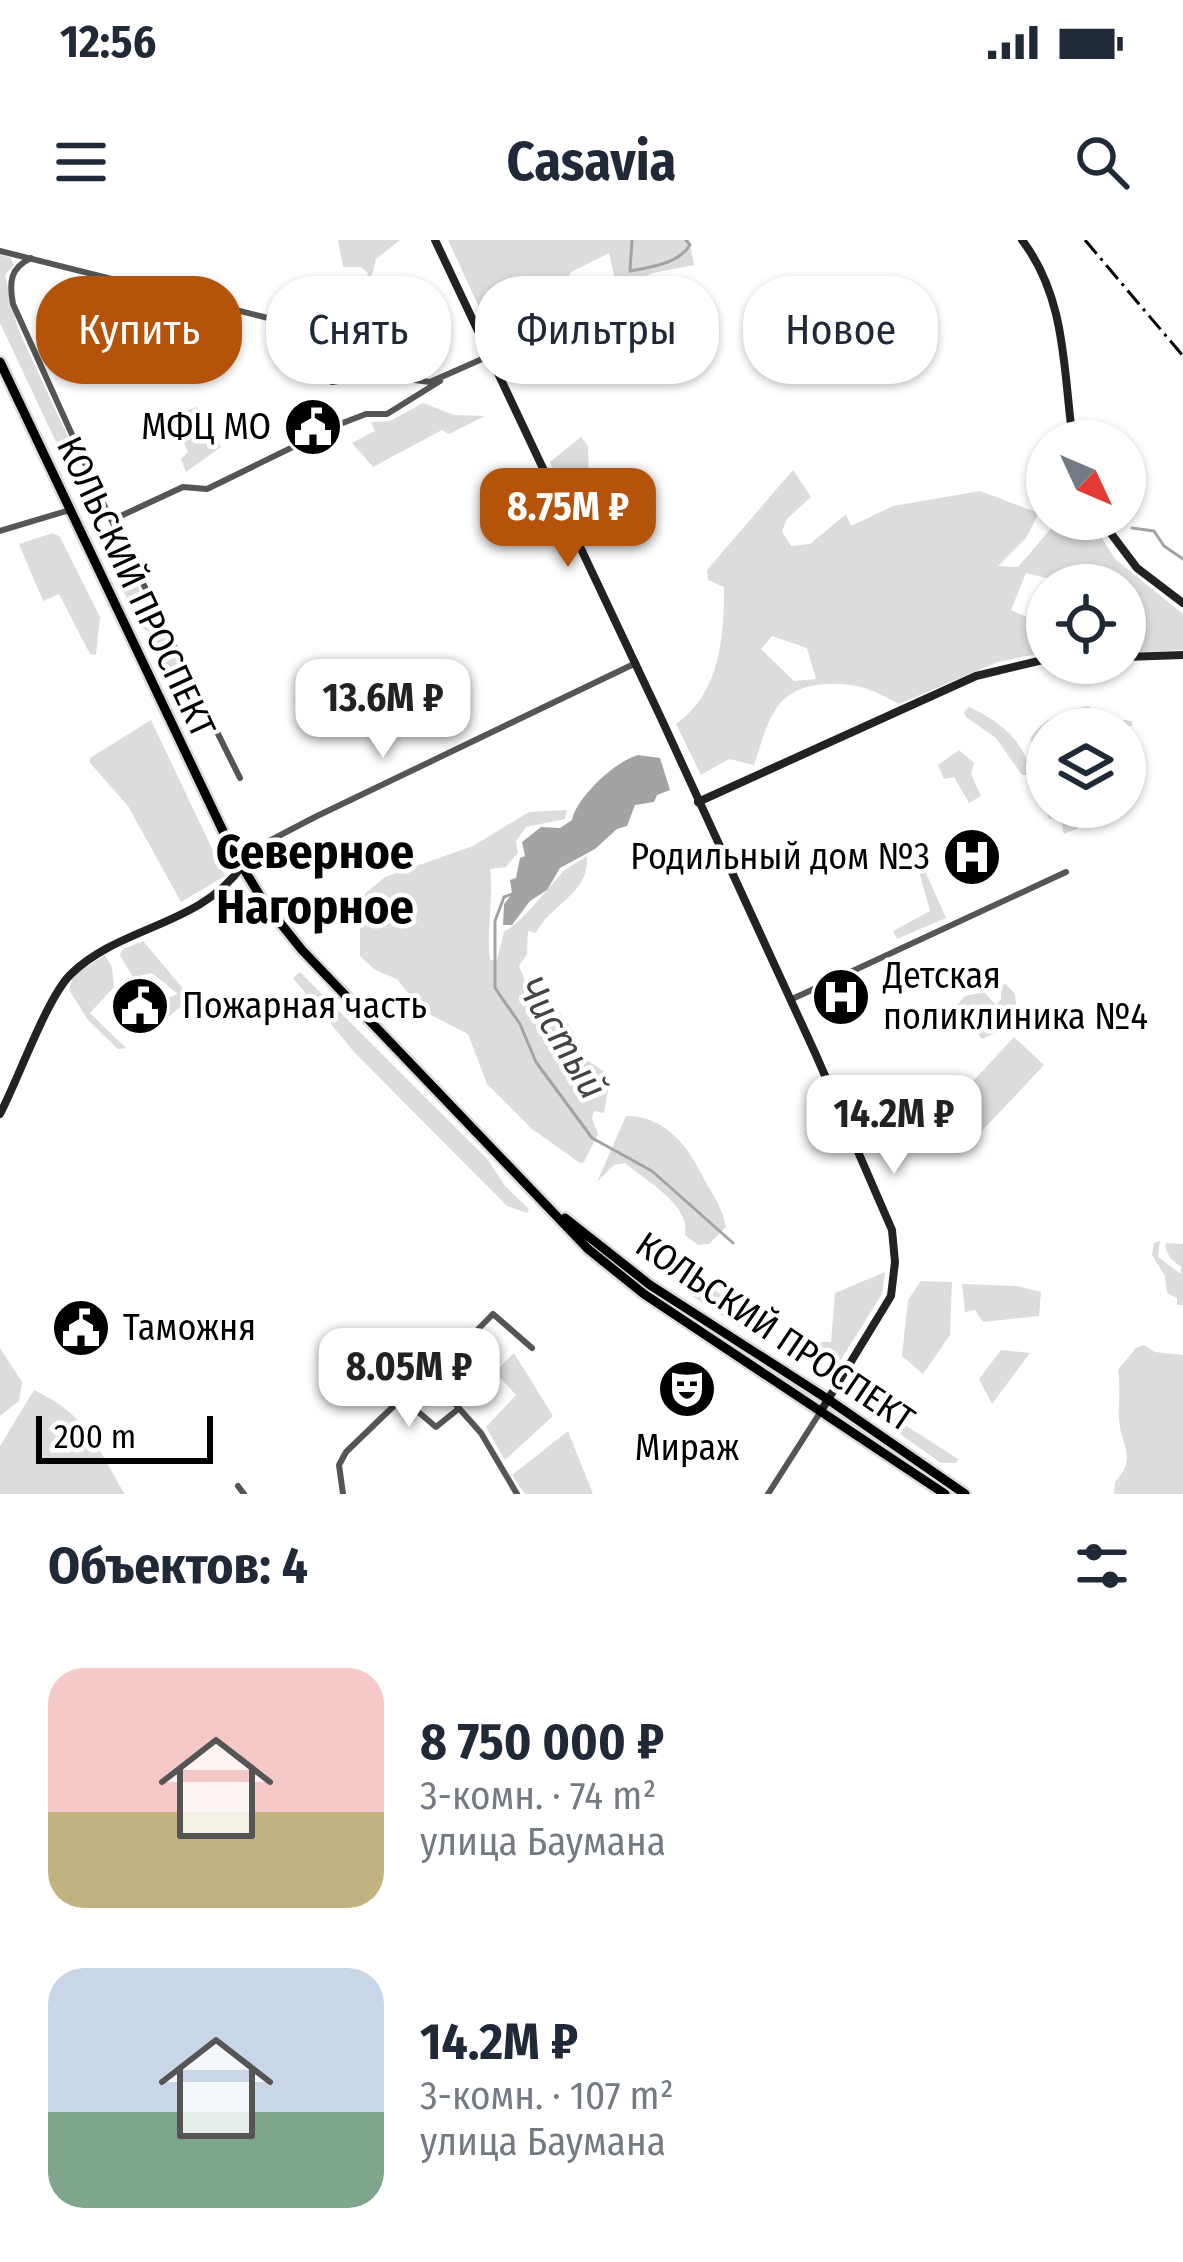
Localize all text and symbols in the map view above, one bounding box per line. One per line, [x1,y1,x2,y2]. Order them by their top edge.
text: 12:56 [60,15,156,69]
icon: menu [48,129,114,195]
icon: search [1069,129,1135,195]
text: Casavia [507,130,676,194]
chip: Купить [36,276,242,384]
chip: Снять [266,276,451,384]
chip: Фильтры [475,276,719,384]
chip: Новое [743,276,938,384]
public building icon: МФЦ МО [282,396,344,458]
place label: МФЦ МО [141,405,271,449]
north arrow [1026,420,1146,540]
map controls [1026,420,1146,828]
street label: КОЛЬСКИЙ ПРОСПЕКТ [47,430,225,744]
pin: 8.75M ₽ [457,468,679,570]
text: 8.75M ₽ [507,484,629,530]
button: locate [1026,564,1146,684]
pin: 13.6M ₽ [272,659,494,761]
text: 13.6M ₽ [322,675,444,721]
button: layers [1026,708,1146,828]
district label: Северное Нагорное [216,823,414,936]
hospital icon: Родильный дом №3 [941,826,1003,888]
place label: Родильный дом №3 [630,835,930,879]
place label: Детская поликлиника №4 [882,954,1148,1039]
hospital icon: Детская поликлиника №4 [810,966,872,1028]
water label: Чистый [508,969,616,1107]
public building icon: Пожарная часть [109,975,171,1037]
place label: Пожарная часть [182,984,427,1028]
pin: 14.2M ₽ [783,1075,1005,1177]
text: 14.2M ₽ [834,1091,954,1137]
street label: КОЛЬСКИЙ ПРОСПЕКТ [628,1223,923,1442]
public building icon: Таможня [50,1297,112,1359]
place label: Таможня [123,1306,256,1350]
pin: 8.05M ₽ [298,1328,520,1430]
text: 8.05M ₽ [346,1344,472,1390]
theatre icon: Мираж [656,1358,718,1420]
scale bar [36,1410,213,1463]
text: 200 m [54,1417,136,1457]
place label: Мираж [635,1426,739,1470]
icon: filters [1069,1533,1135,1599]
text: Объектов: 4 [48,1535,308,1597]
text: 8 750 000 ₽ [420,1711,664,1773]
icon: home [144,1716,288,1860]
text: 3-комн. · 74 m² [420,1773,656,1819]
text: улица Баумана [420,1819,666,1865]
text: 14.2M ₽ [420,2011,578,2073]
icon: home [144,2016,288,2160]
text: 3-комн. · 107 m² [420,2073,674,2119]
text: улица Баумана [420,2119,666,2165]

